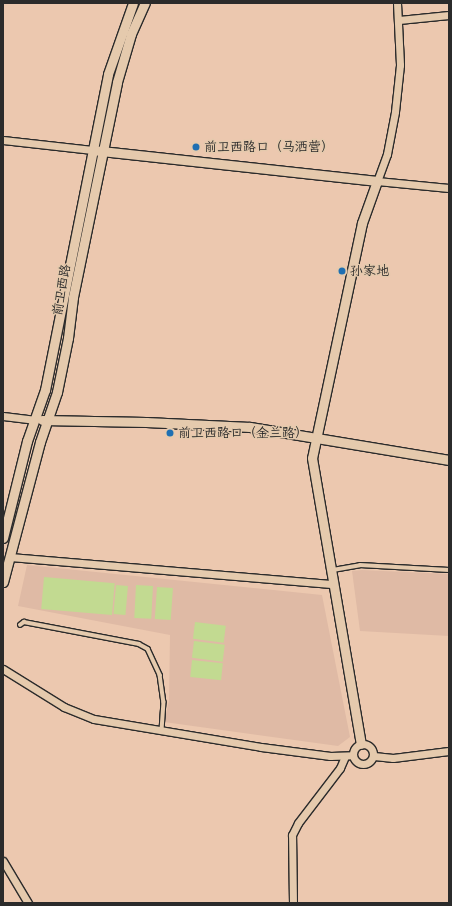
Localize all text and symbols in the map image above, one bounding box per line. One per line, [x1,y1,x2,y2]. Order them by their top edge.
place label: 前卫西路口（马洒营） [204,139,334,155]
marker: 前卫西路口（马洒营） [191,142,201,152]
street label: 前卫西路 [50,263,74,317]
place label: 孙家地 [350,263,389,279]
marker: 孙家地 [337,266,347,276]
place label: 前卫西路口（金兰路） [178,425,308,441]
marker: 前卫西路口（金兰路） [165,428,175,438]

